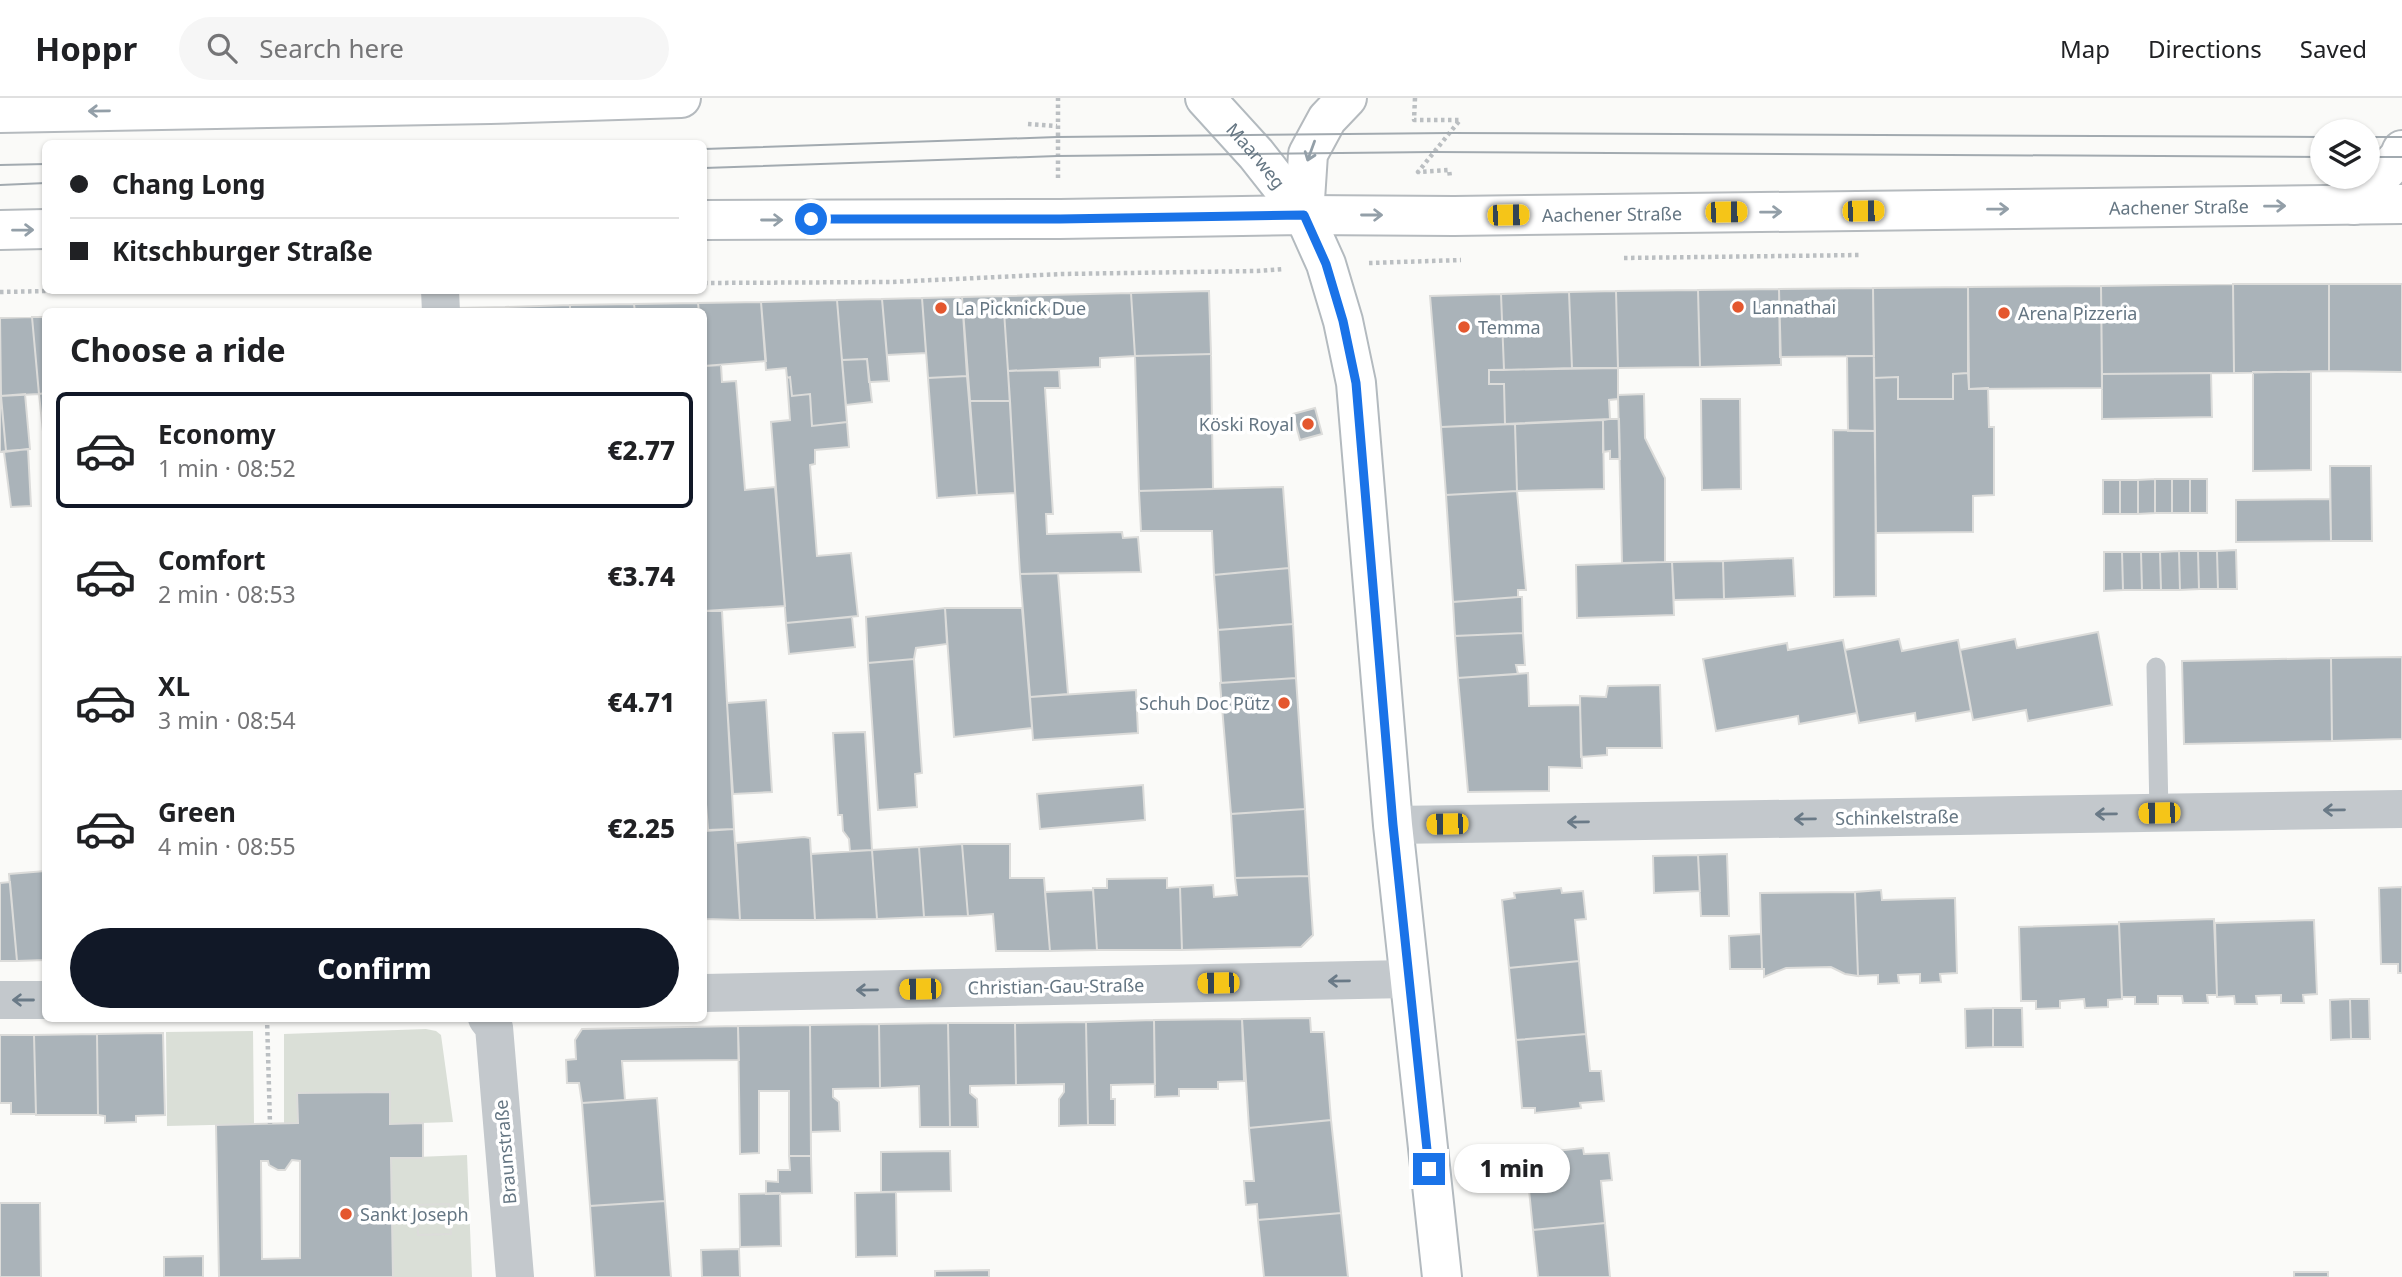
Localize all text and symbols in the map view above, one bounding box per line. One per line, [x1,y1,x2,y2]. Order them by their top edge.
search box [179,17,669,80]
text: Hoppr [35,26,137,71]
icon: search [203,29,241,67]
text: Search here [259,30,404,66]
text: Map [2060,32,2110,65]
text: Directions [2148,32,2262,65]
text: Saved [2300,32,2367,65]
one-way arrow [87,104,110,118]
street label: Maarweg [1221,118,1291,194]
map controls [2310,119,2380,189]
button: layers [2310,119,2380,189]
one-way arrow [1304,140,1316,161]
text: Chang Long [112,166,265,202]
street label: Aachener Straße [2109,194,2249,220]
one-way arrow [2263,199,2286,213]
car [1842,200,1885,222]
street label: Aachener Straße [1542,201,1682,227]
car [1705,201,1748,223]
one-way arrow [1987,202,2010,216]
route start [795,203,827,235]
car [1487,204,1530,226]
one-way arrow [1759,205,1782,219]
one-way arrow [1360,208,1383,222]
one-way arrow [760,213,783,227]
one-way arrow [11,223,34,237]
text: Kitschburger Straße [112,233,373,269]
place label: Lannathai [1752,295,1836,319]
place label: La Picknick Due [955,296,1086,320]
marker: Lannathai [1730,299,1746,315]
marker: La Picknick Due [933,300,949,316]
place label: Arena Pizzeria [2018,301,2137,325]
marker: Arena Pizzeria [1996,305,2012,321]
place label: Temma [1478,315,1541,339]
marker: Temma [1456,319,1472,335]
text: Choose a ride [70,328,286,371]
place label: Köski Royal [1199,412,1294,436]
text: Economy [158,416,276,452]
marker: Köski Royal [1300,416,1316,432]
icon: car [74,419,137,482]
text: €2.77 [607,432,675,468]
text: 1 min · 08:52 [158,452,296,484]
text: Comfort [158,542,266,578]
icon: car [74,545,137,608]
text: €3.74 [607,558,675,594]
text: 2 min · 08:53 [158,578,296,610]
text: XL [158,668,190,704]
icon: car [74,671,137,734]
text: €4.71 [607,684,675,720]
place label: Schuh Doc Pütz [1139,691,1270,715]
marker: Schuh Doc Pütz [1276,695,1292,711]
text: 3 min · 08:54 [158,704,296,736]
text: Green [158,794,236,830]
icon: car [74,797,137,860]
car [2138,802,2181,824]
one-way arrow [2323,803,2346,817]
street label: Schinkelstraße [1835,804,1959,830]
one-way arrow [2095,807,2118,821]
text: €2.25 [607,810,675,846]
one-way arrow [1794,812,1817,825]
car [1426,813,1469,835]
one-way arrow [1567,815,1590,829]
text: 4 min · 08:55 [158,830,296,862]
button: Confirm [70,928,679,1008]
street label: Christian-Gau-Straße [968,972,1144,1000]
car [1197,972,1240,994]
one-way arrow [1328,974,1351,987]
car [899,978,942,1000]
one-way arrow [856,983,879,997]
one-way arrow [12,993,35,1007]
street label: Braunstraße [488,1099,522,1205]
callout: 1 min [1454,1144,1569,1194]
text: 1 min [1480,1152,1544,1184]
route end [1413,1153,1445,1185]
place label: Sankt Joseph [360,1202,469,1226]
marker: Sankt Joseph [338,1206,354,1222]

